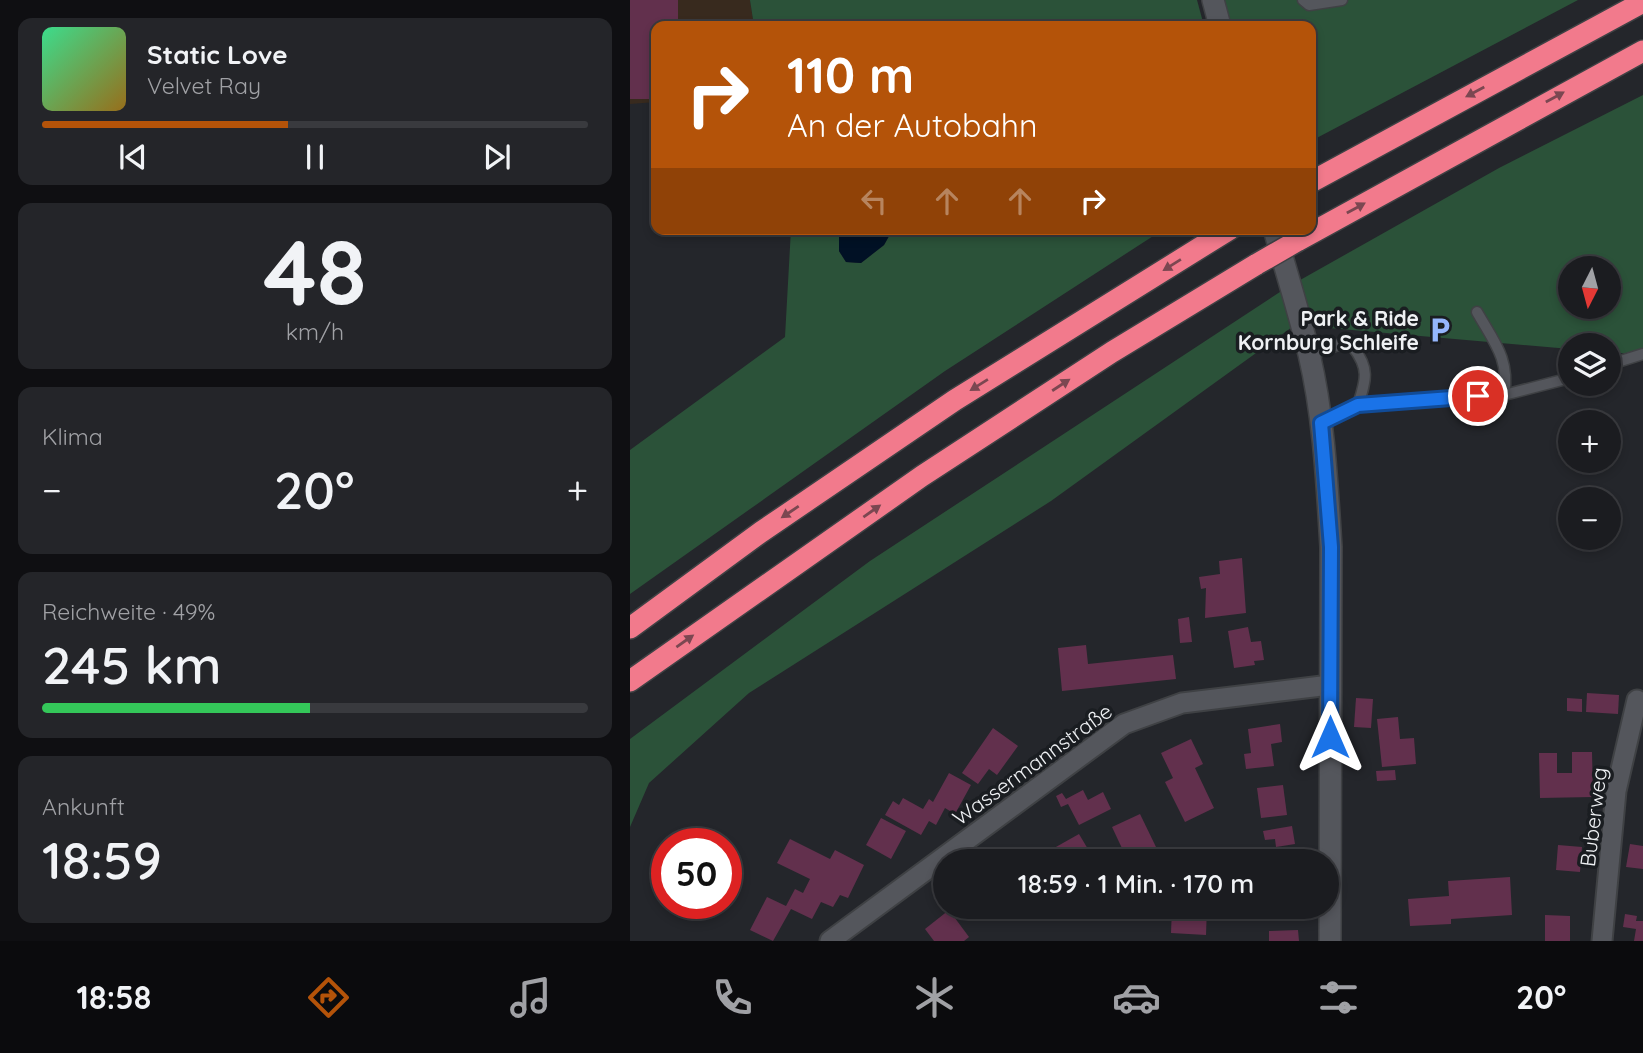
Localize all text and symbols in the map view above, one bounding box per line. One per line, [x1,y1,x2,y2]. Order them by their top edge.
text: Static Love [147,38,288,71]
text: 110 m [787,44,914,105]
icon: right [672,49,763,140]
text: Velvet Ray [147,71,261,100]
one-way arrow [1465,86,1484,98]
one-way arrow [1545,91,1565,103]
text: An der Autobahn [787,105,1038,145]
icon: previous [114,138,152,176]
icon: pause [296,138,334,176]
icon: next [478,138,516,176]
icon: left [855,182,893,220]
icon: ahead [928,182,966,220]
icon: ahead [1001,182,1039,220]
icon: right [1074,182,1112,220]
one-way arrow [1346,202,1366,214]
text: 48 [263,214,367,328]
north arrow [1558,256,1620,318]
map controls [1558,256,1621,550]
one-way arrow [1162,259,1181,271]
place label: Park & Ride Kornburg Schleife [1238,305,1419,355]
parking icon: Park & Ride Kornburg Schleife [1425,315,1455,345]
text: km/h [286,317,344,346]
button: layers [1558,333,1621,396]
pin [1448,366,1508,426]
icon: arrive [1459,377,1497,415]
one-way arrow [969,379,988,392]
one-way arrow [1052,379,1071,392]
button: + [1558,410,1621,473]
text: Klima [42,422,103,451]
text: 20° [274,457,354,522]
text: − [42,466,62,514]
text: + [567,466,588,514]
button: − [1558,487,1621,550]
one-way arrow [863,504,881,518]
one-way arrow [780,506,800,519]
text: Reichweite · 49% [42,597,215,626]
text: 245 km [42,632,221,697]
one-way arrow [676,634,694,648]
street label: Wassermannstraße [947,697,1117,831]
position arrow [1293,700,1367,774]
street label: Buberweg [1574,766,1612,868]
text: Ankunft [42,792,125,821]
text: 18:59 [42,827,162,892]
speed limit sign: 50 [651,828,742,919]
text: 18:59 · 1 Min. · 170 m [1018,867,1254,900]
icon: directions [304,973,353,1022]
icon: music [506,973,555,1022]
icon: phone [708,973,757,1022]
icon: climate [910,973,959,1022]
icon: car [1112,973,1161,1022]
icon: filters [1314,973,1363,1022]
text: 18:58 [76,977,151,1017]
text: 20° [1516,977,1566,1017]

